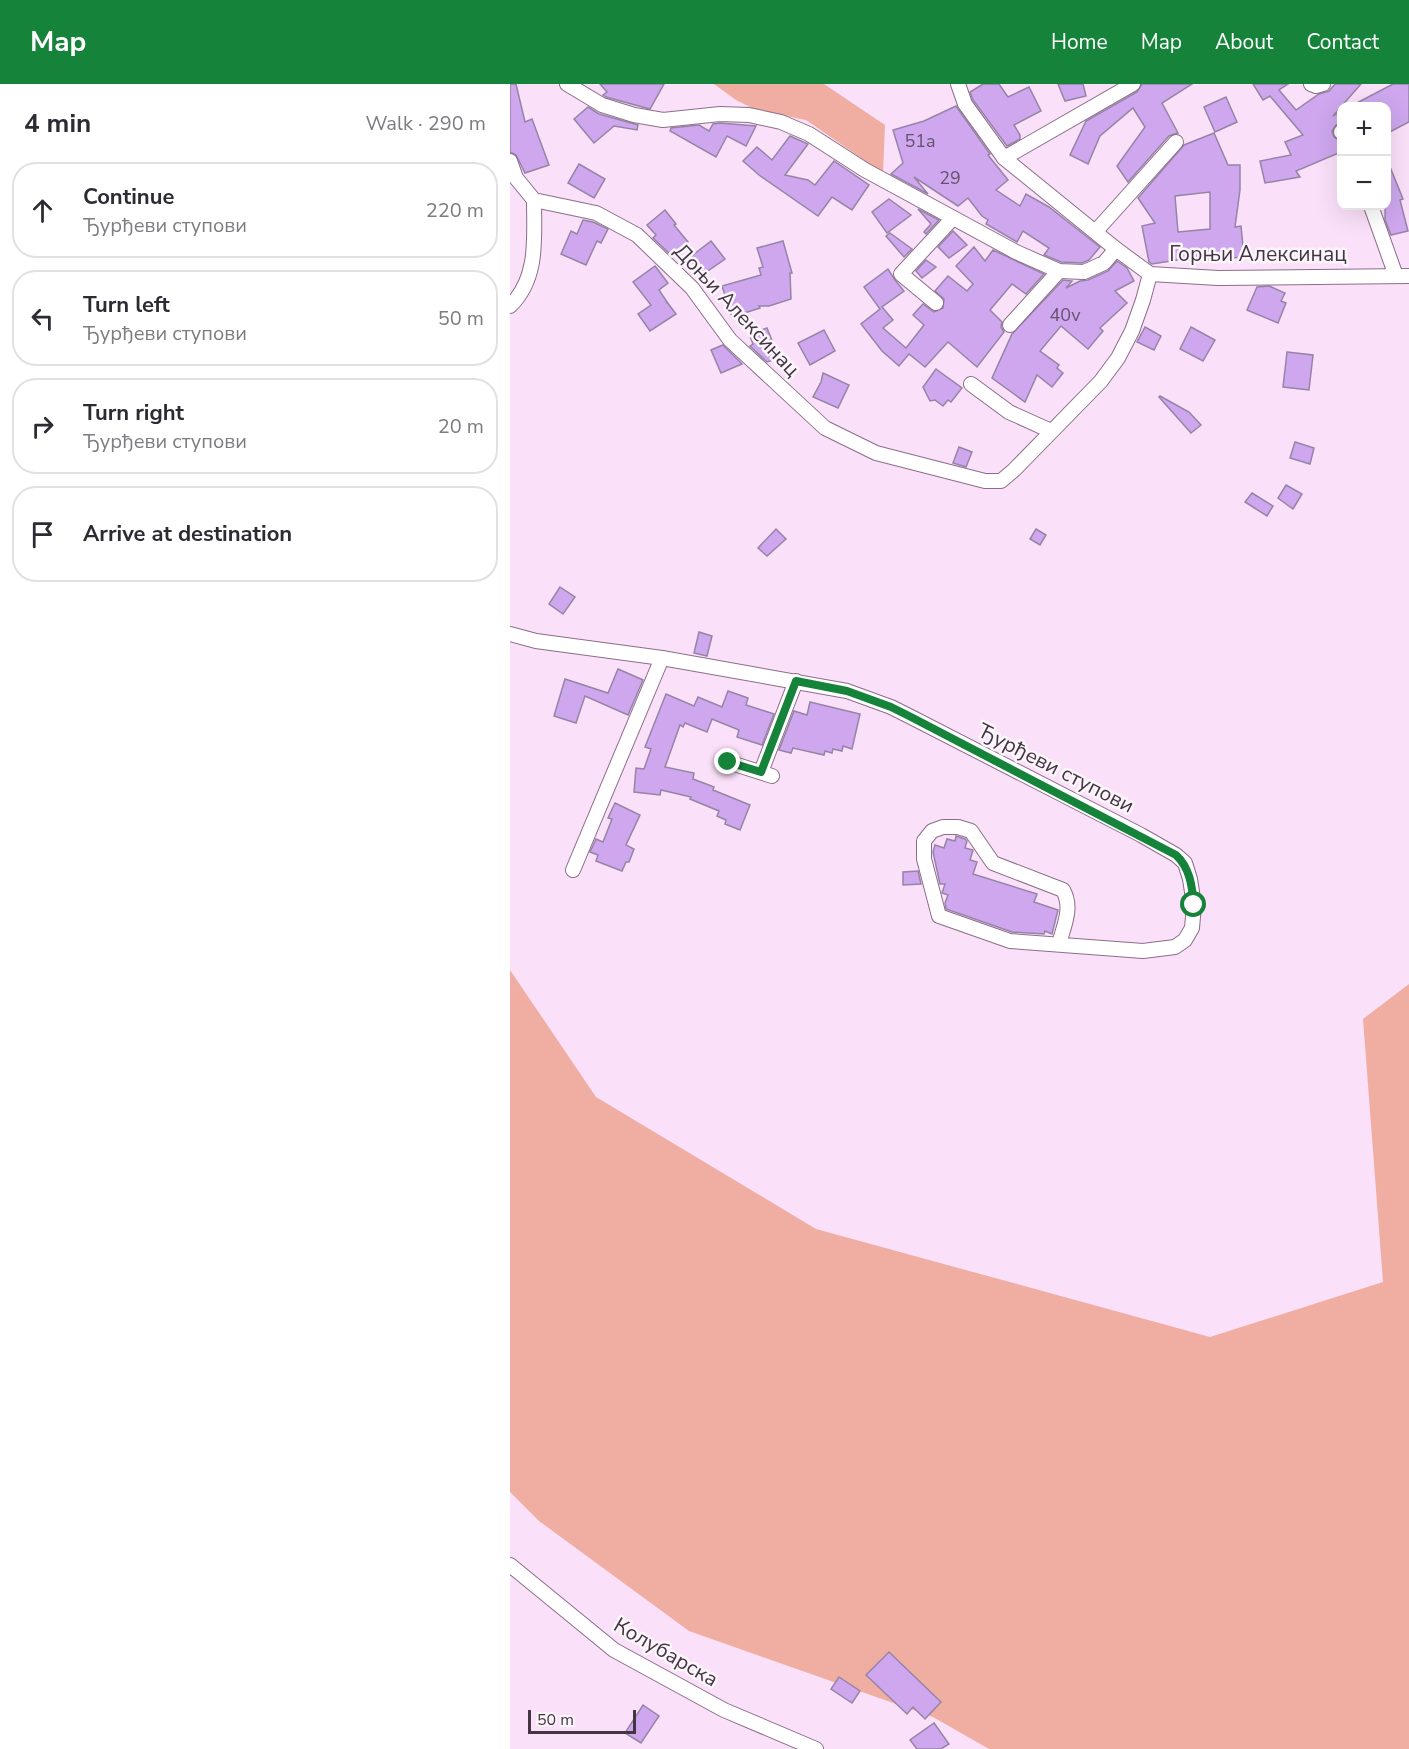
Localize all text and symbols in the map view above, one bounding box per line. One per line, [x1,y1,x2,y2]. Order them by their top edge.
text: Map [30,23,86,61]
text: Home [1051,28,1108,56]
text: Map [1141,28,1182,56]
text: About [1215,28,1273,56]
text: Contact [1306,28,1379,56]
map controls [1337,102,1391,210]
button: + [1337,102,1391,156]
text: 4 min [24,106,91,141]
text: Walk · 290 m [366,110,486,137]
house number: 51a [904,129,936,153]
button: − [1337,156,1391,210]
house number: 29 [939,166,961,190]
text: Continue [83,182,174,212]
icon: ahead [26,194,59,227]
text: 220 m [426,197,484,224]
text: Ђурђеви ступови [83,212,247,239]
street label: Доњи Алексинац [668,237,806,383]
street label: Горњи Алексинац [1169,240,1347,268]
text: Turn left [83,290,170,320]
icon: left [26,302,59,335]
house number: 40v [1050,303,1081,327]
text: 50 m [438,305,484,332]
text: Ђурђеви ступови [83,320,247,347]
text: Turn right [83,398,184,428]
icon: right [26,410,59,443]
text: 20 m [438,413,484,440]
text: Ђурђеви ступови [83,428,247,455]
icon: arrive [26,518,59,551]
text: Arrive at destination [83,519,292,549]
street label: Ђурђеви ступови [973,716,1139,820]
route end [714,748,740,774]
route start [1180,891,1206,917]
street label: Колубарска [609,1611,723,1693]
scale bar [528,1707,636,1734]
text: 50 m [537,1709,574,1731]

